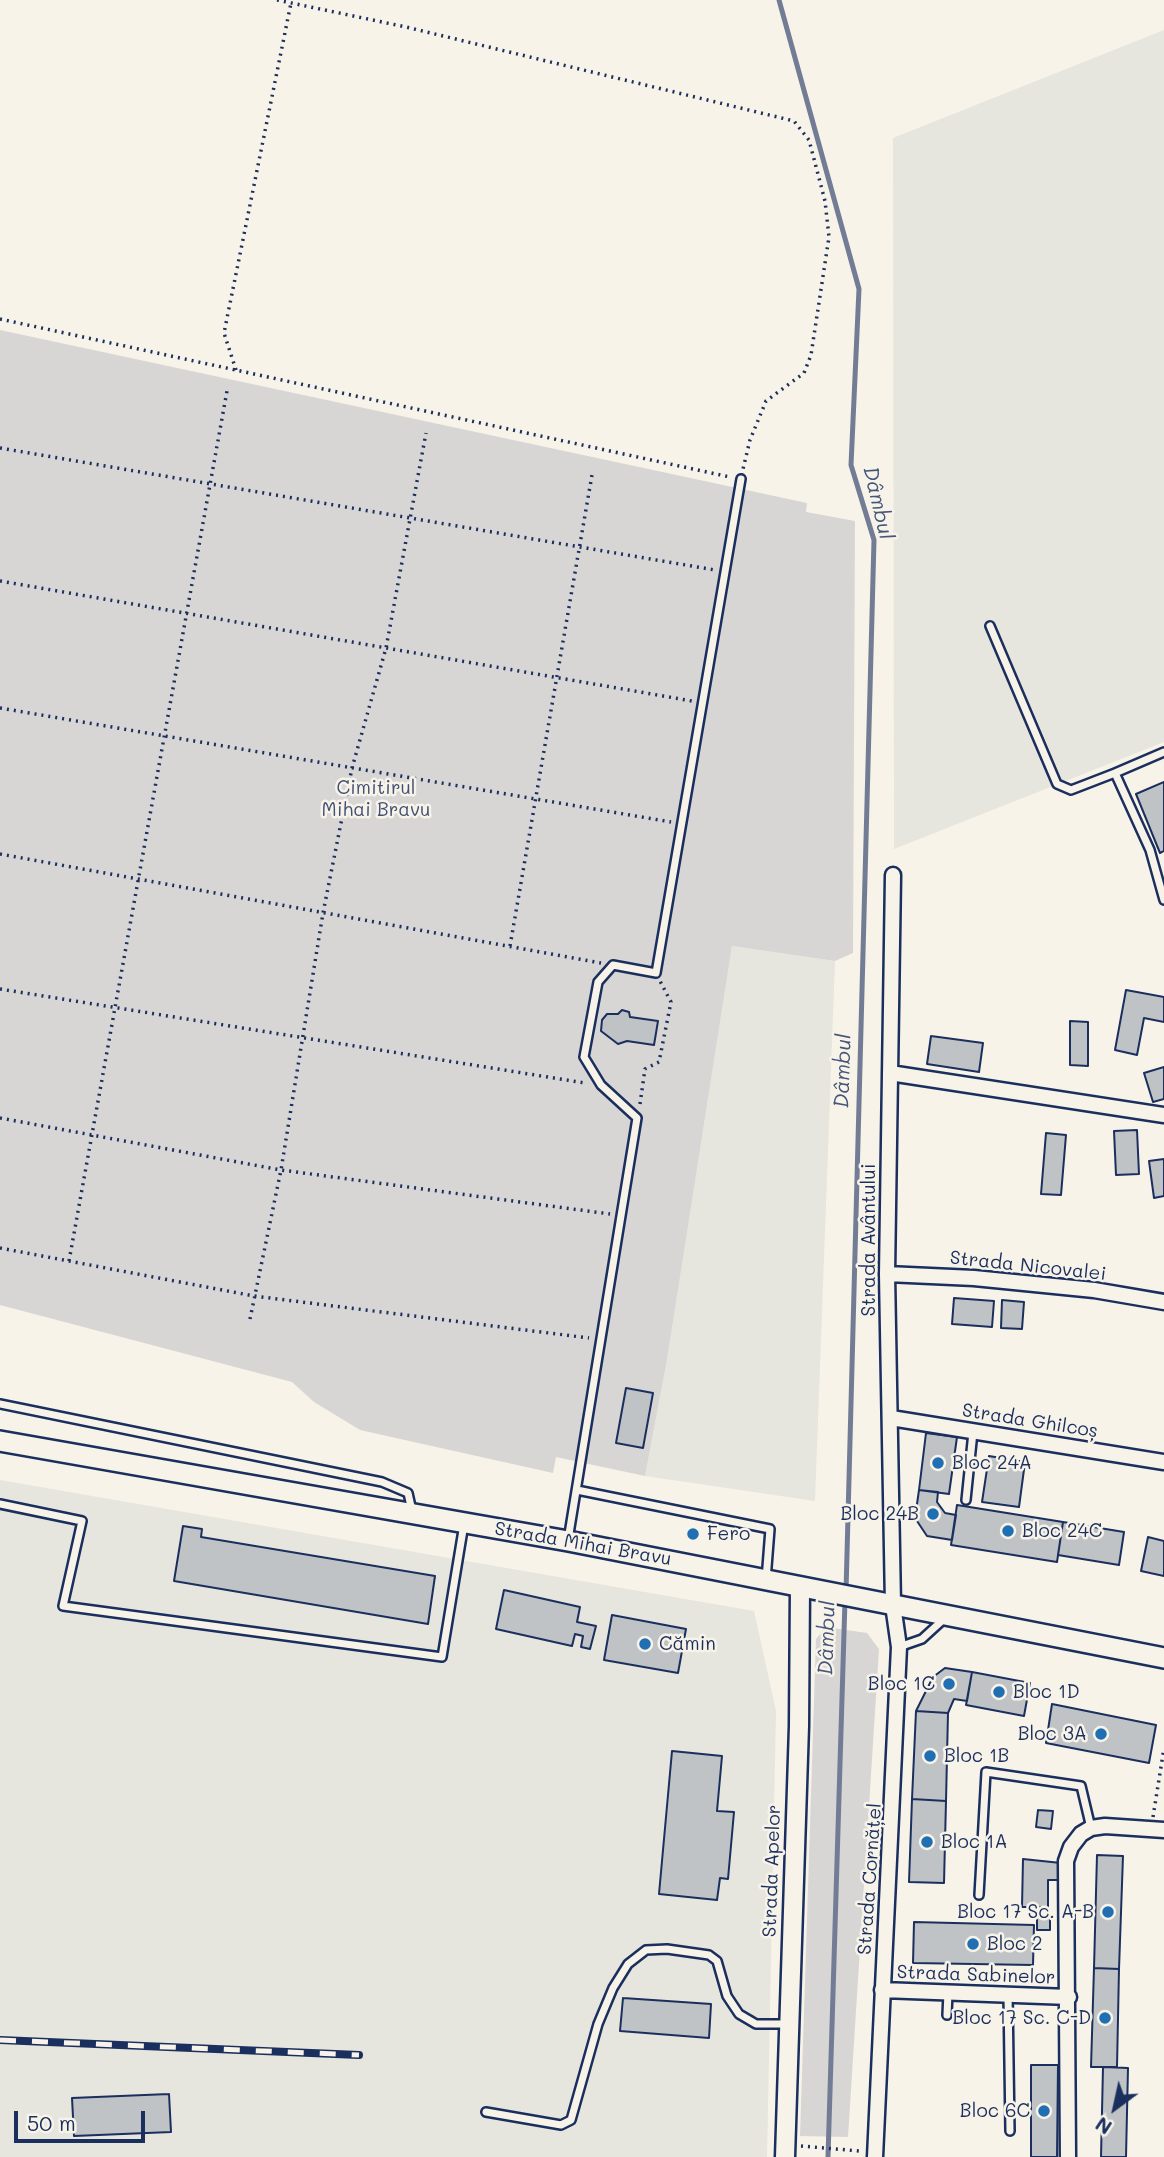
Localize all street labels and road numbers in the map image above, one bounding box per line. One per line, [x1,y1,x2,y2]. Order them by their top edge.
street label: Strada Avântului [858,1163,880,1317]
street label: Strada Nicovalei [949,1246,1107,1286]
street label: Strada Ghilcoș [960,1399,1100,1443]
street label: Strada Mihai Bravu [493,1517,673,1571]
street label: Strada Cornățel [853,1802,887,1956]
street label: Strada Apelor [758,1804,786,1938]
street label: Strada Sabinelor [896,1961,1056,1989]

